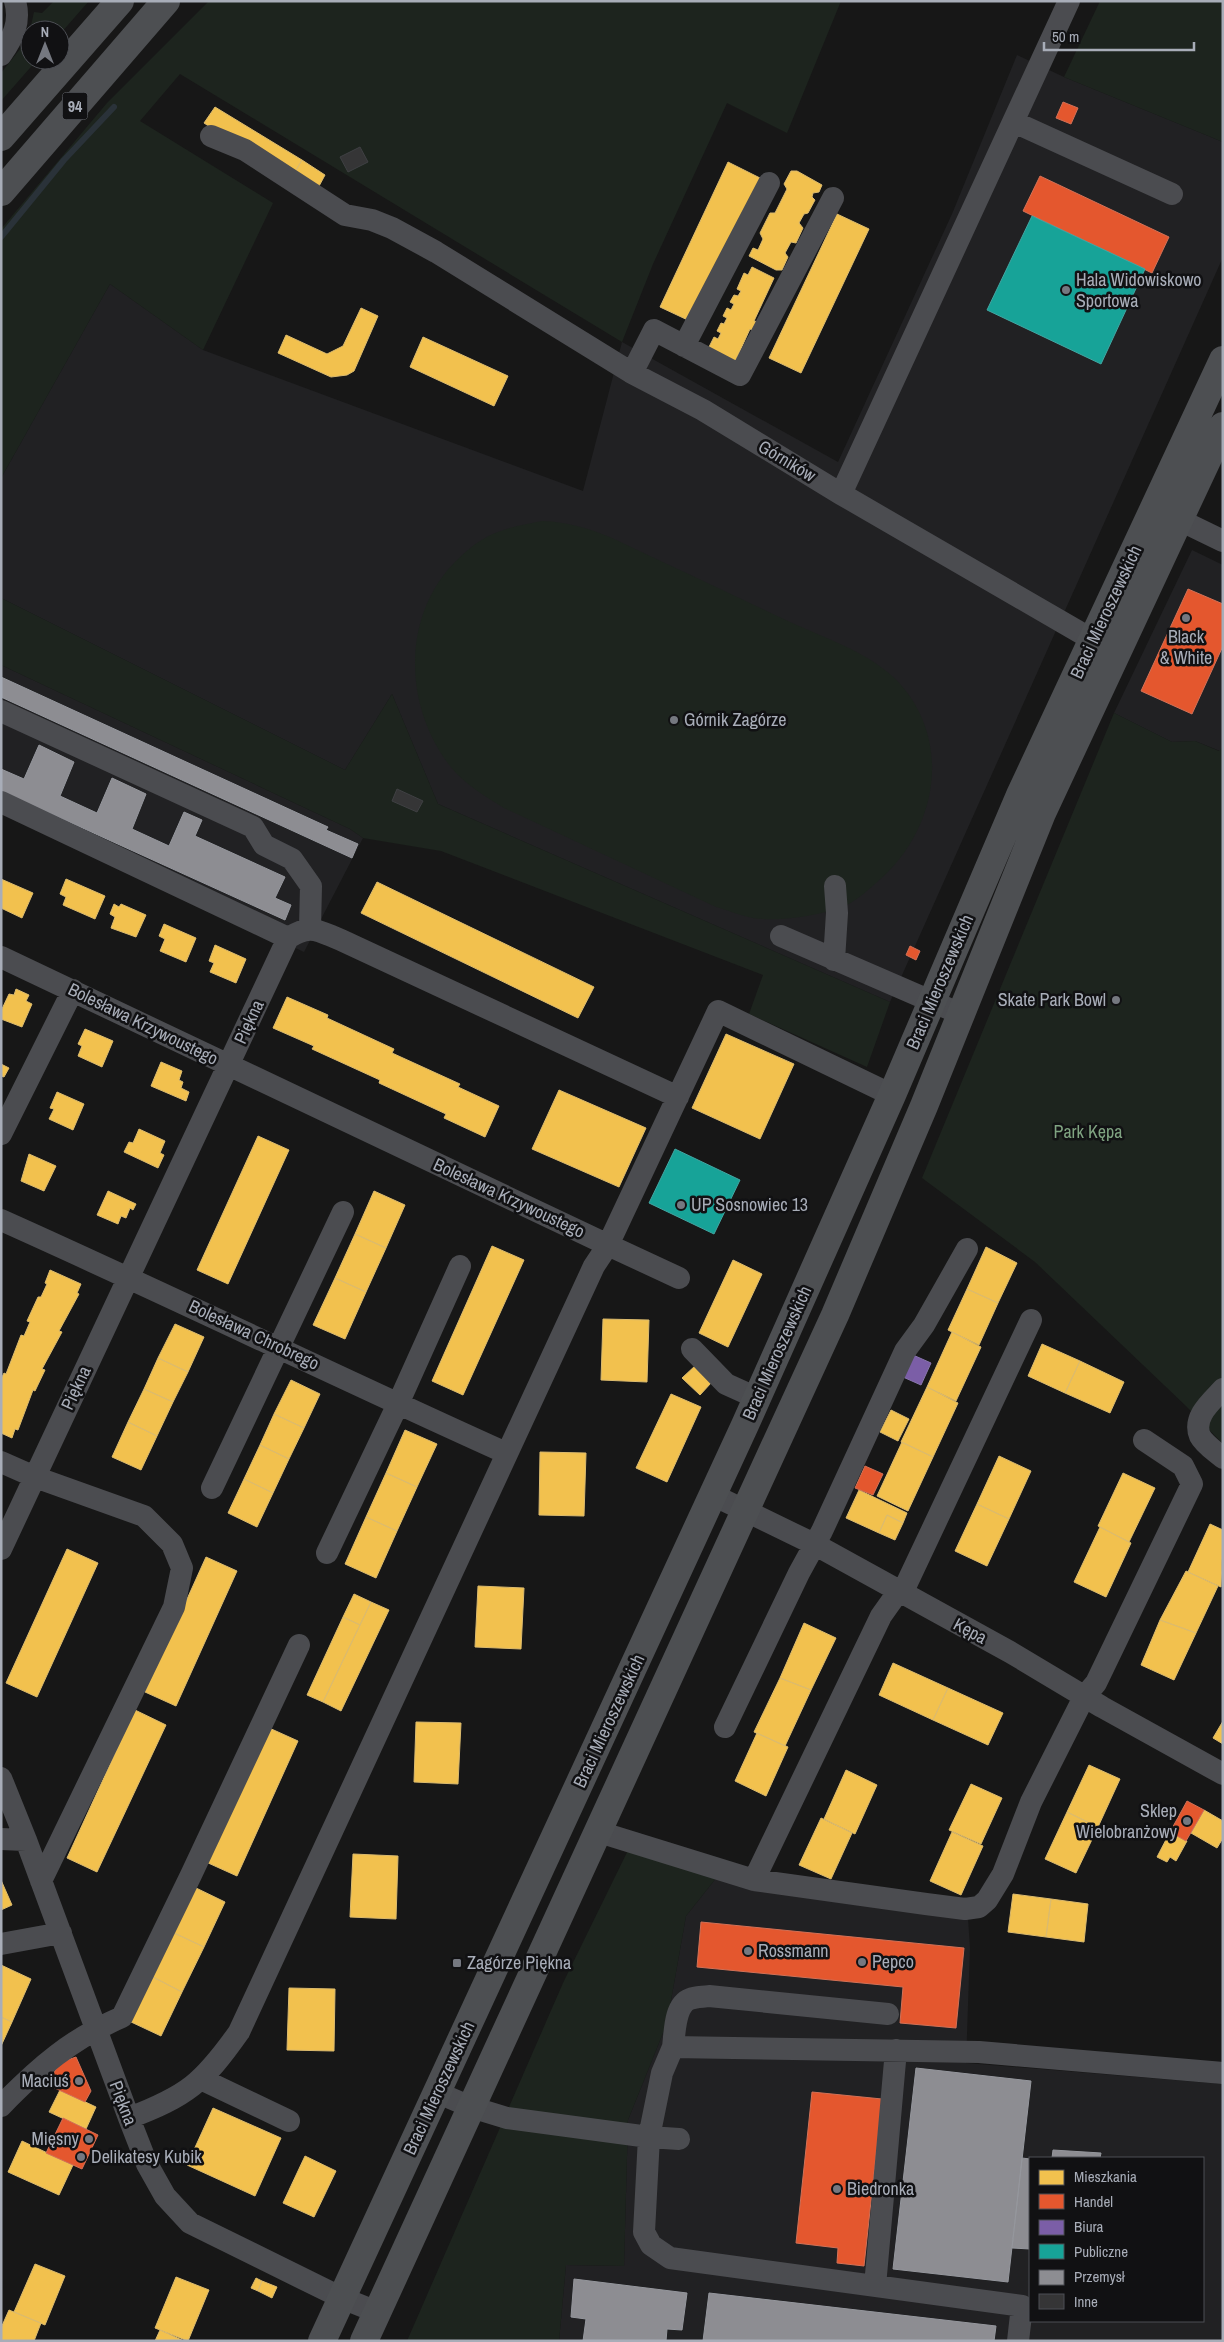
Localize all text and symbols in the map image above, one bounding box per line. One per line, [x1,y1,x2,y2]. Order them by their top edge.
north arrow [20,20,70,70]
scale bar [1044,20,1194,52]
text: N [41,23,49,41]
text: 50 m [1052,26,1079,47]
road number: 94 [62,92,88,120]
place label: Hala Widowiskowo Sportowa [1076,267,1202,313]
marker: Hala Widowiskowo Sportowa [1060,284,1072,296]
street label: Górników [754,434,821,488]
street label: Braci Mieroszewskich [1064,541,1147,682]
marker: Black & White [1180,612,1192,624]
place label: Black & White [1160,624,1212,670]
place label: Górnik Zagórze [684,707,787,732]
marker: Górnik Zagórze [668,714,680,726]
street label: Braci Mieroszewskich [900,910,979,1053]
street label: Bolesława Krzywoustego [64,976,222,1071]
place label: Skate Park Bowl [998,987,1106,1012]
marker: Skate Park Bowl [1110,994,1122,1006]
street label: Piękna [228,996,270,1048]
park label: Park Kępa [1054,1119,1122,1144]
street label: Bolesława Krzywoustego [430,1152,589,1244]
place label: UP Sosnowiec 13 [691,1192,808,1217]
marker: UP Sosnowiec 13 [675,1199,687,1211]
street label: Braci Mieroszewskich [736,1282,817,1424]
street label: Bolesława Chrobrego [185,1293,323,1376]
street label: Piękna [55,1362,97,1414]
street label: Kępa [949,1611,991,1650]
street label: Braci Mieroszewskich [567,1650,650,1791]
place label: Sklep Wielobranżowy [1076,1798,1178,1844]
marker: Sklep Wielobranżowy [1181,1815,1193,1827]
place label: Rossmann [758,1938,829,1963]
marker: Rossmann [742,1945,754,1957]
place label: Pepco [872,1949,914,1974]
place label: Zagórze Piękna [467,1950,571,1975]
marker: Pepco [856,1956,868,1968]
marker: Zagórze Piękna [451,1957,463,1969]
street label: Braci Mieroszewskich [397,2017,480,2158]
place label: Maciuś [21,2068,69,2093]
marker: Maciuś [73,2075,85,2087]
street label: Piękna [104,2077,143,2129]
place label: Mięsny [31,2126,80,2151]
marker: Mięsny [83,2133,95,2145]
place label: Delikatesy Kubik [91,2144,202,2169]
marker: Delikatesy Kubik [75,2151,87,2163]
legend [1029,2157,1204,2322]
text: Mieszkania [1074,2166,1137,2187]
place label: Biedronka [847,2176,914,2201]
marker: Biedronka [831,2183,843,2195]
text: Handel [1074,2191,1113,2212]
text: Biura [1074,2216,1104,2237]
text: Publiczne [1074,2241,1128,2262]
text: Przemysł [1074,2266,1126,2287]
text: Inne [1074,2291,1098,2312]

